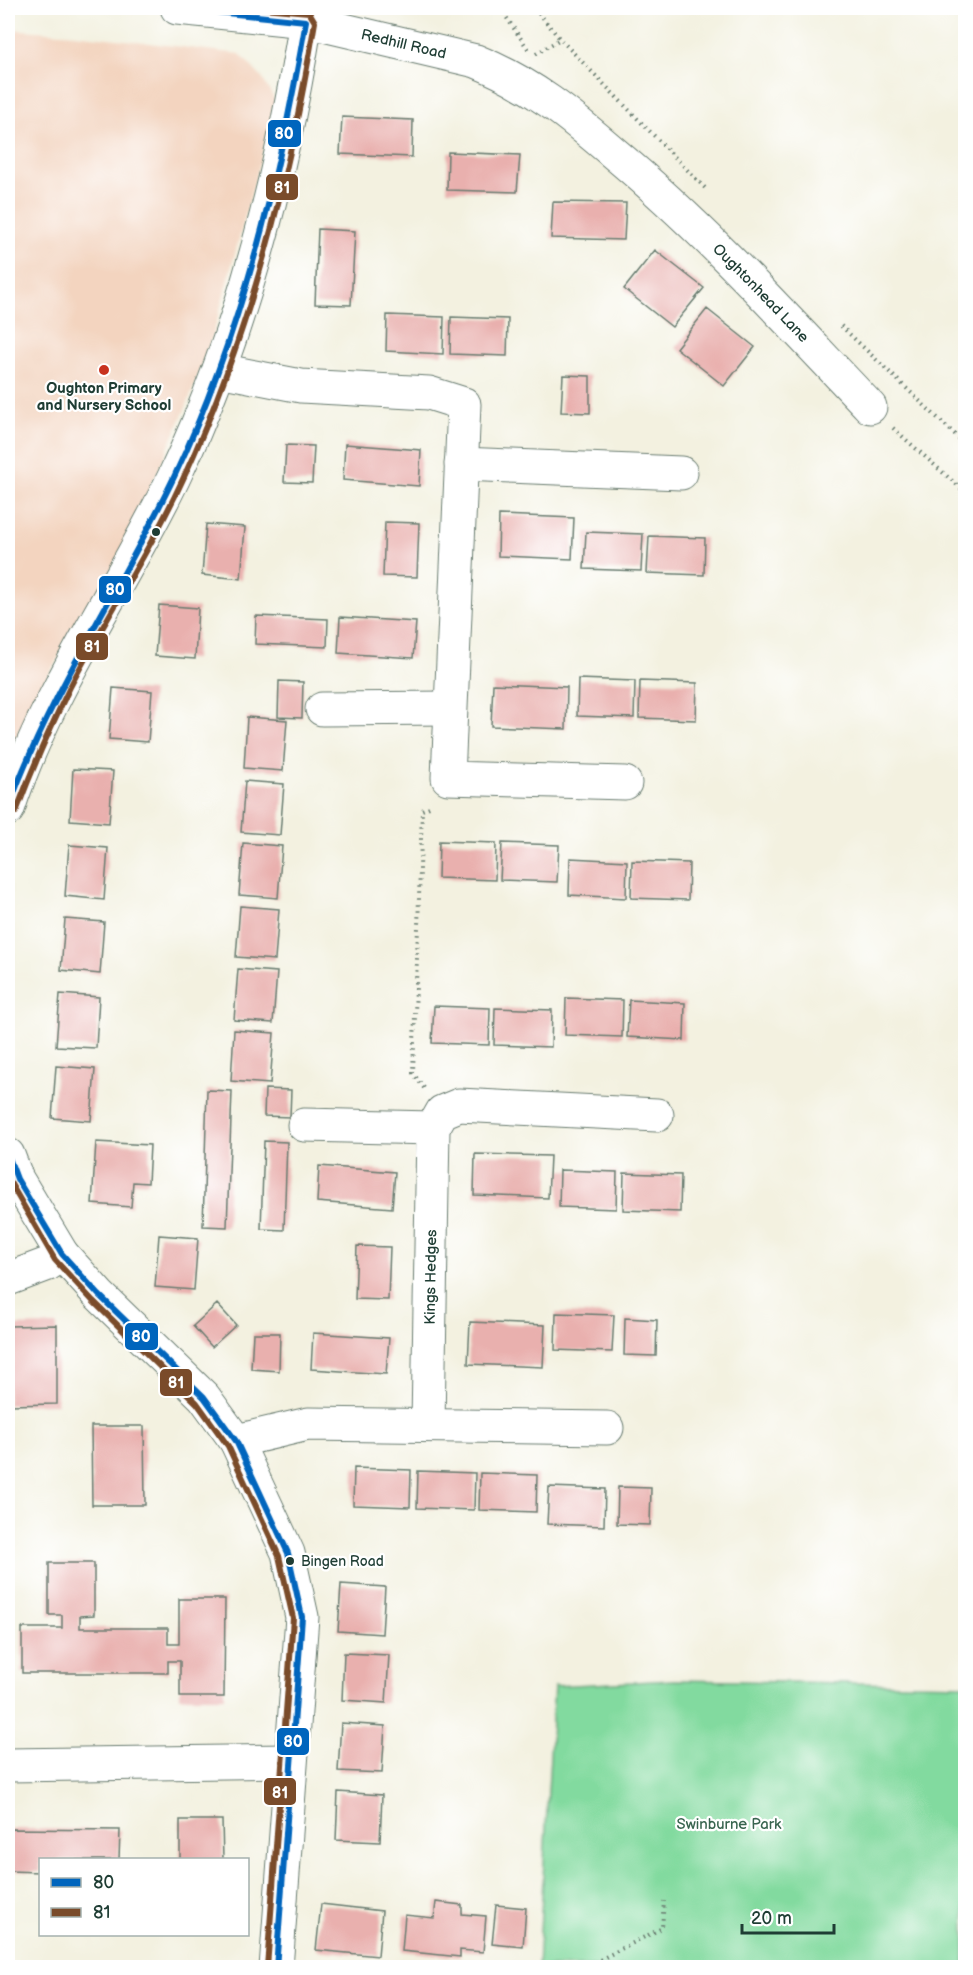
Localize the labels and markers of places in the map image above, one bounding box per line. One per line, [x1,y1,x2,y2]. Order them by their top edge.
marker: Oughton Primary and Nursery School [97,363,111,377]
place label: Oughton Primary and Nursery School [37,379,171,415]
unlabelled marker [150,526,162,538]
place label: Bingen Road [301,1553,384,1570]
marker: Bingen Road [284,1555,296,1567]

